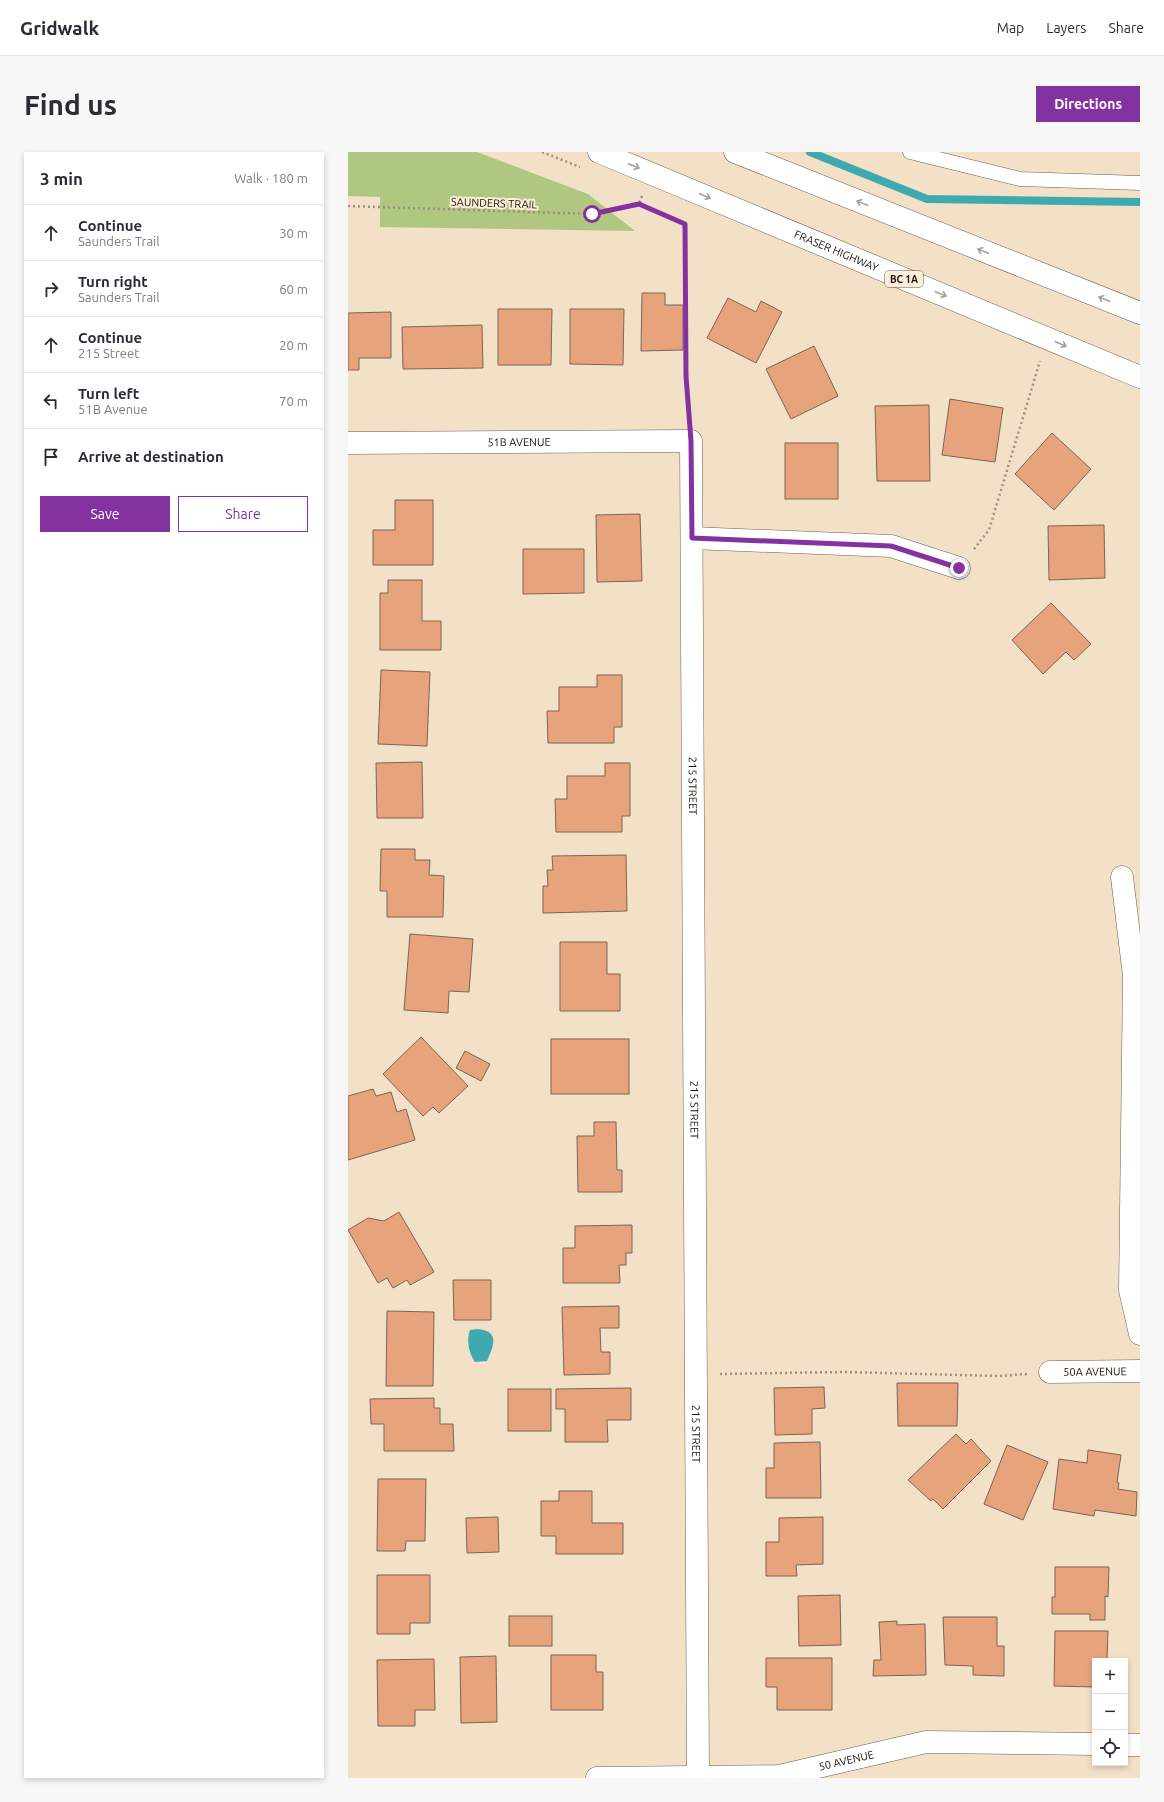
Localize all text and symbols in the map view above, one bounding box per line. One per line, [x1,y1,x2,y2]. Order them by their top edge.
text: Gridwalk [20,17,99,39]
text: Map [997,20,1024,36]
text: Layers [1046,20,1086,36]
text: Share [1108,20,1144,36]
button: Directions [1036,86,1140,122]
text: Find us [24,89,117,120]
one-way arrow [627,163,639,171]
text: 3 min [40,169,83,188]
text: Walk · 180 m [234,171,308,185]
one-way arrow [698,192,710,200]
street label: SAUNDERS TRAIL [451,195,538,211]
one-way arrow [857,198,869,206]
route start [583,205,601,223]
text: Continue [78,217,142,234]
icon: ahead [40,222,62,244]
text: 30 m [279,226,308,240]
street label: FRASER HIGHWAY [792,228,881,274]
text: Saunders Trail [78,234,160,248]
one-way arrow [977,246,989,254]
road number: BC 1A [885,271,923,287]
text: Turn right [78,273,148,290]
icon: right [40,278,62,300]
text: 60 m [279,282,308,296]
text: Saunders Trail [78,290,160,304]
one-way arrow [934,291,946,299]
one-way arrow [1098,294,1110,302]
text: Continue [78,329,142,346]
icon: ahead [40,334,62,356]
text: 20 m [279,338,308,352]
one-way arrow [1054,341,1066,349]
text: 215 Street [78,346,139,360]
text: Turn left [78,385,139,402]
icon: left [40,390,62,412]
text: 70 m [279,394,308,408]
text: 51B Avenue [78,402,148,416]
street label: 51B AVENUE [487,436,551,448]
icon: arrive [40,446,62,468]
text: Arrive at destination [78,448,224,465]
button: Save [40,496,170,532]
button: Share [178,496,308,532]
route end [950,559,968,577]
street label: 215 STREET [687,757,699,815]
street label: 215 STREET [688,1081,701,1139]
street label: 50A AVENUE [1063,1365,1127,1378]
street label: 215 STREET [690,1405,702,1463]
map controls [1092,1658,1128,1766]
button: + [1092,1658,1128,1694]
button: − [1092,1694,1128,1730]
button: locate [1092,1730,1128,1766]
street label: 50 AVENUE [817,1748,875,1773]

